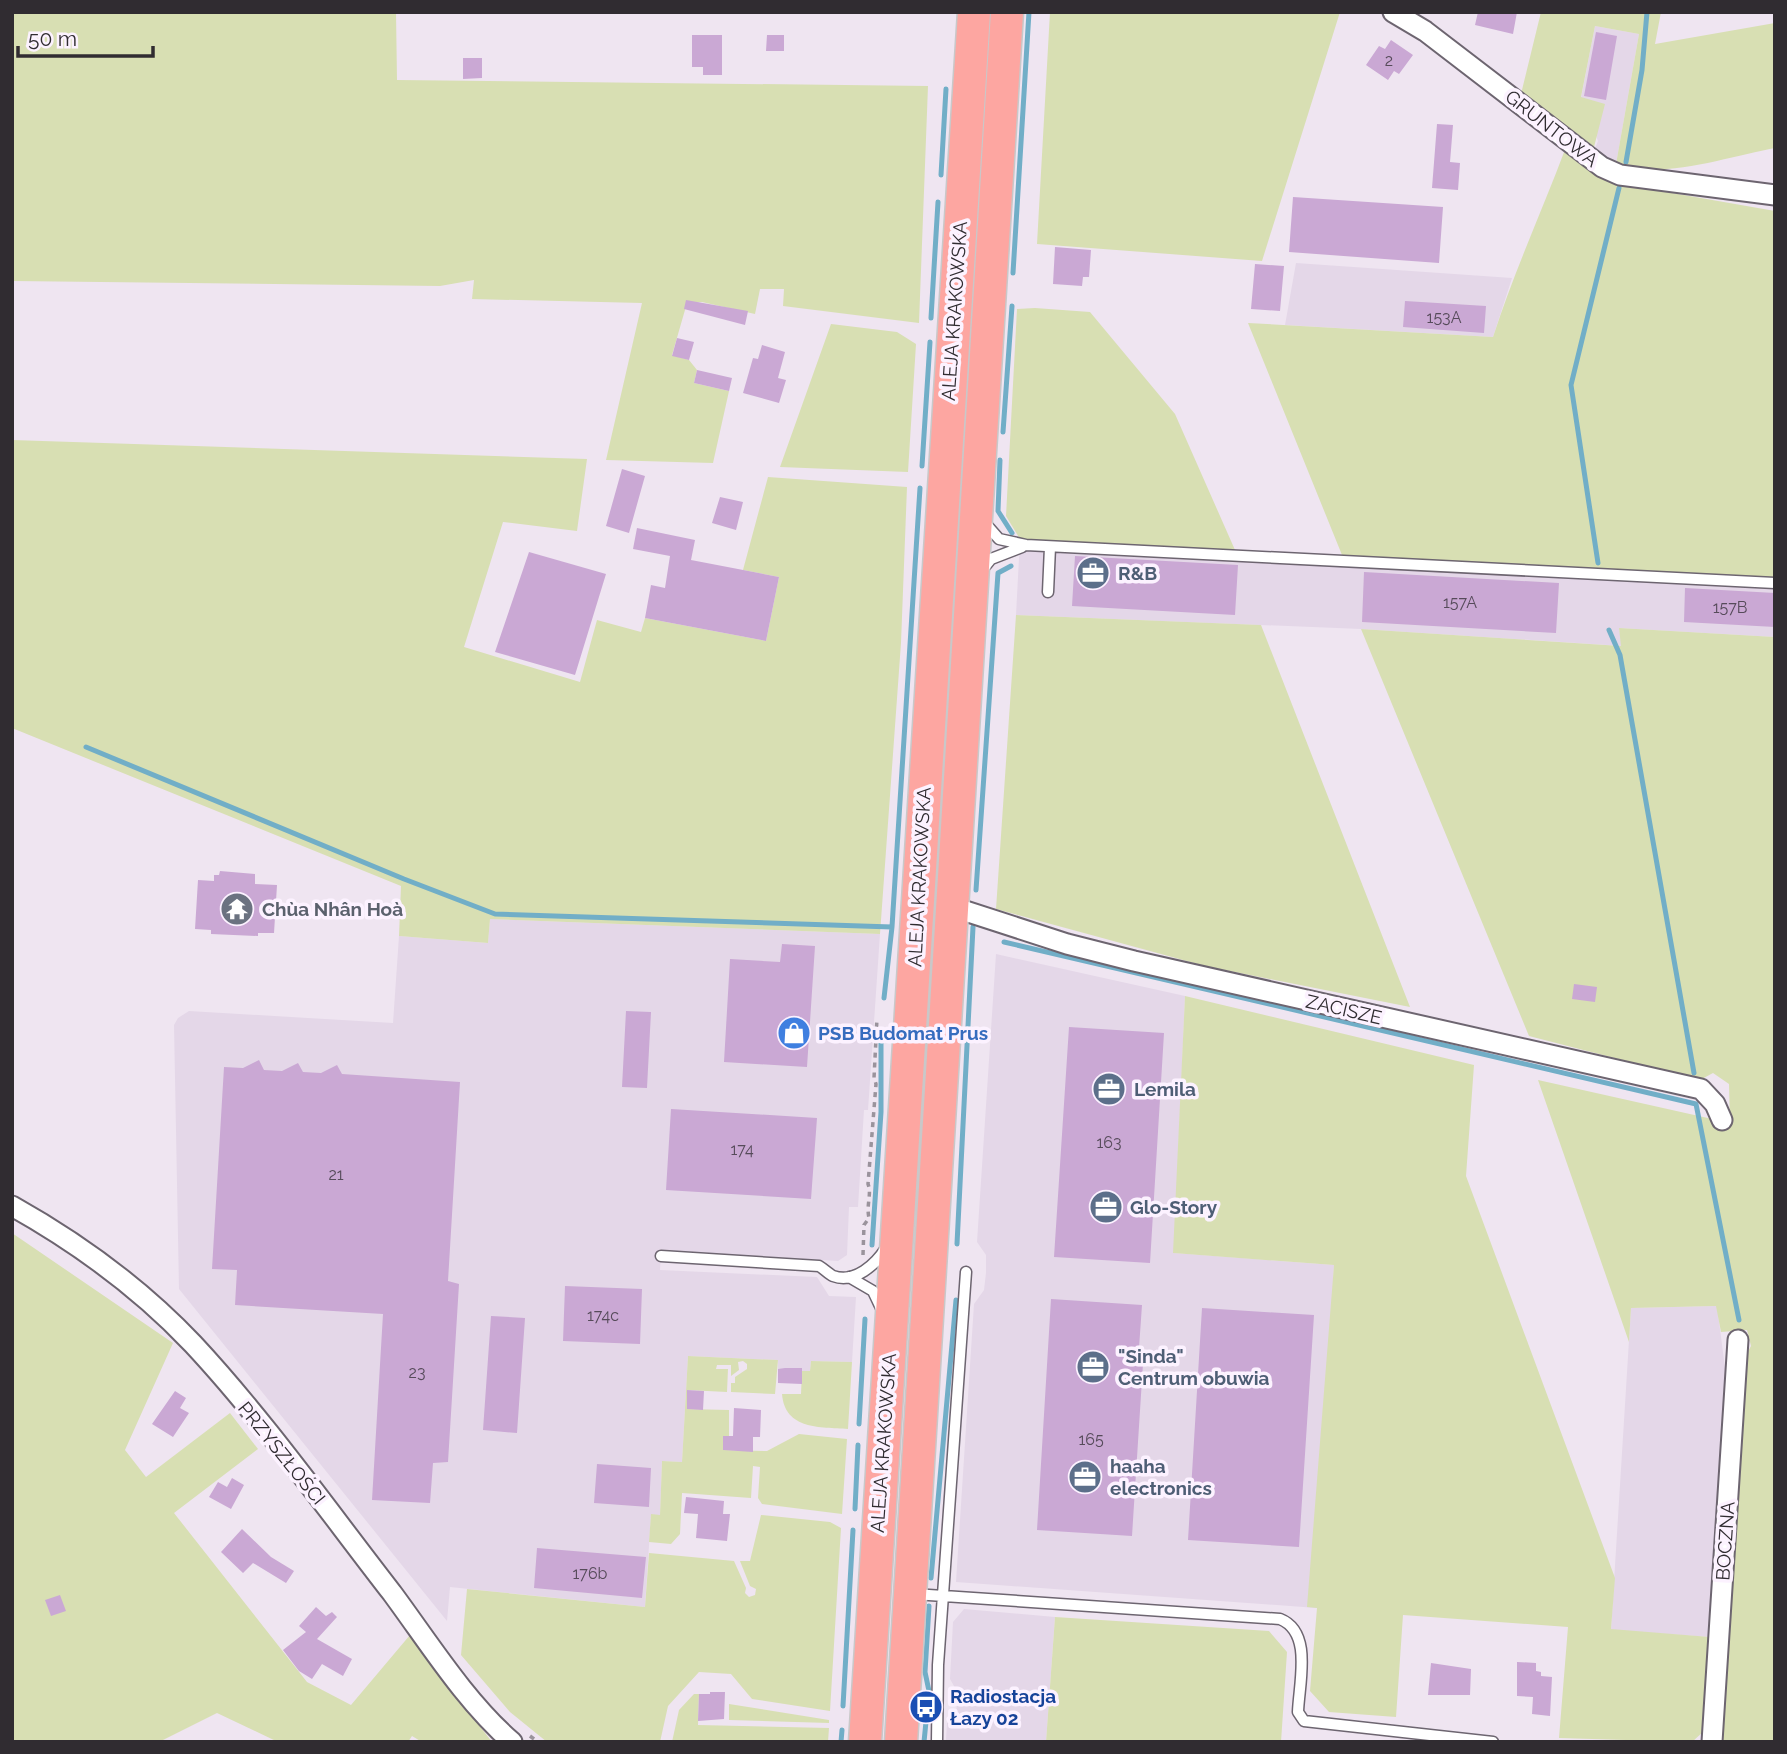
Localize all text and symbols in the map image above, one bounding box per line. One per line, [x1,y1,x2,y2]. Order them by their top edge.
scale bar [18,14,152,58]
text: 50 m [28,26,77,51]
house number: 2 [1385,51,1393,70]
street label: GRUNTOWA [1501,85,1603,171]
street label: ALEJA KRAKOWSKA [937,220,971,402]
house number: 153A [1427,308,1462,327]
office icon: R&B [1074,554,1112,592]
place label: R&B [1118,562,1157,584]
house number: 157A [1443,593,1477,612]
house number: 157B [1713,598,1747,617]
street label: ALEJA KRAKOWSKA [903,786,935,968]
temple icon: Chùa Nhân Hoà [218,890,256,928]
place label: Chùa Nhân Hoà [262,898,403,920]
street label: ZACISZE [1304,990,1384,1028]
shop icon: PSB Budomat Prus [775,1014,813,1052]
place label: PSB Budomat Prus [818,1022,988,1044]
office icon: Lemila [1090,1070,1128,1108]
place label: Lemila [1134,1078,1196,1100]
house number: 163 [1096,1133,1122,1152]
house number: 174 [730,1140,754,1159]
house number: 21 [328,1165,344,1184]
office icon: Glo-Story [1087,1188,1125,1226]
place label: Glo-Story [1130,1196,1218,1218]
house number: 174c [587,1306,619,1325]
place label: "Sinda" Centrum obuwia [1118,1345,1269,1389]
office icon: "Sinda" Centrum obuwia [1074,1348,1112,1386]
street label: ALEJA KRAKOWSKA [866,1352,900,1534]
house number: 23 [409,1363,425,1382]
street label: PRZYSZŁOŚCI [234,1397,330,1509]
house number: 165 [1078,1430,1104,1449]
place label: haaha electronics [1110,1455,1212,1499]
office icon: haaha electronics [1066,1458,1104,1496]
street label: BOCZNA [1711,1500,1739,1581]
house number: 176b [573,1564,608,1583]
place label: Radiostacja Łazy 02 [949,1685,1056,1729]
bus stop icon: Radiostacja Łazy 02 [907,1688,945,1726]

